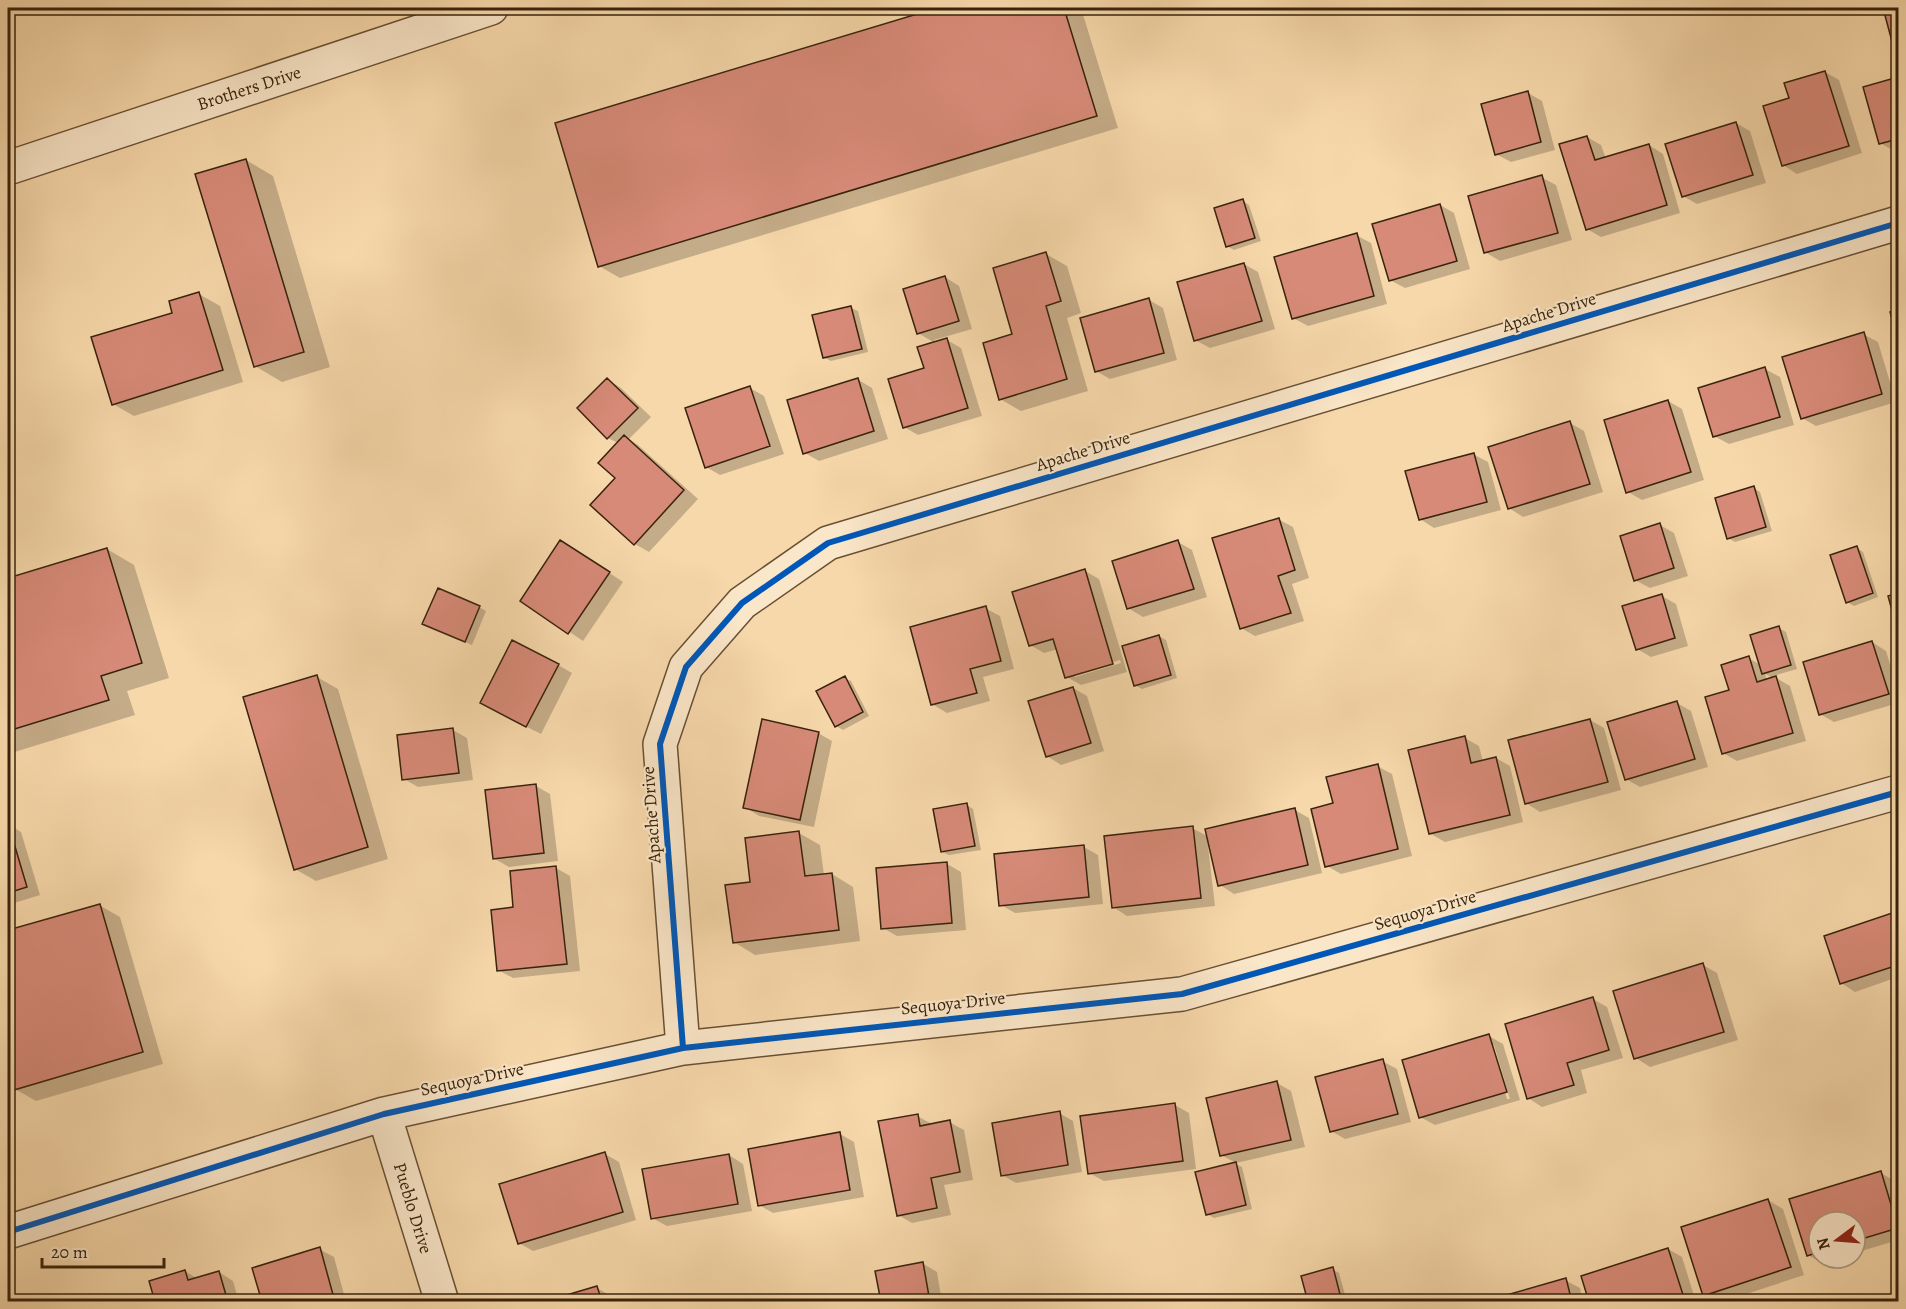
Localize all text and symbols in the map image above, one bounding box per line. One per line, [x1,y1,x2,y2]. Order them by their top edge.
street label: Brothers Drive [194,60,304,116]
street label: Apache Drive [1498,286,1599,338]
street label: Apache Drive [1032,425,1133,477]
street label: Apache Drive [636,766,666,865]
street label: Sequoya Drive [1371,884,1479,936]
street label: Sequoya Drive [900,986,1006,1020]
street label: Sequoya Drive [418,1056,526,1102]
street label: Pueblo Drive [388,1159,438,1257]
north arrow [1807,1210,1867,1270]
scale bar [42,1231,164,1269]
text: N [1811,1235,1836,1252]
text: 20 m [51,1240,88,1264]

